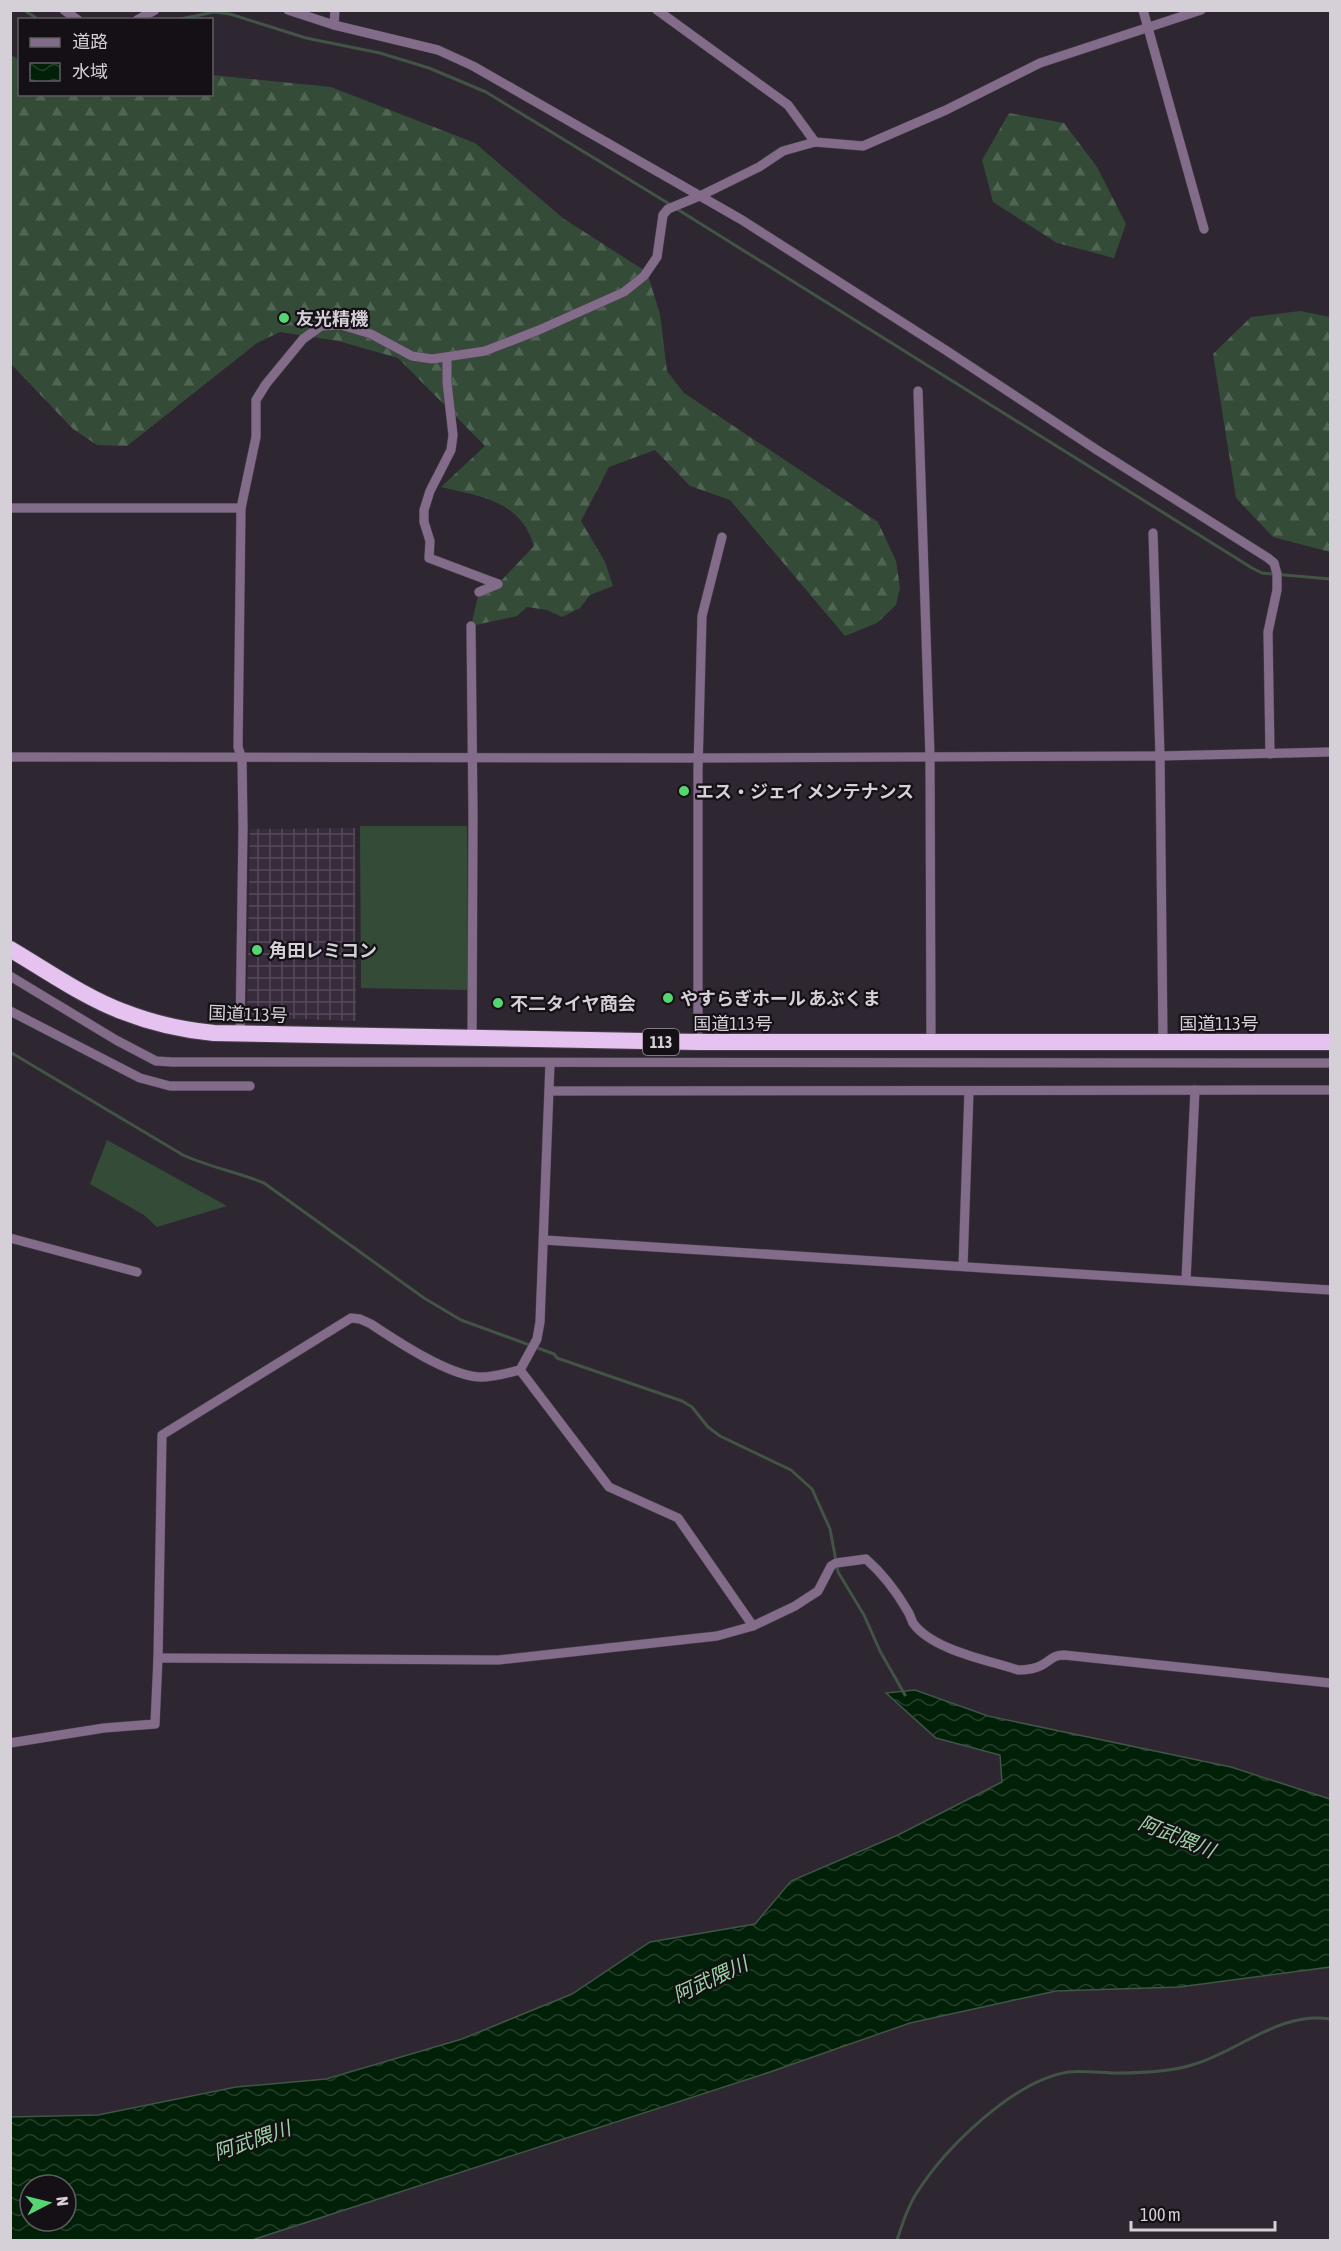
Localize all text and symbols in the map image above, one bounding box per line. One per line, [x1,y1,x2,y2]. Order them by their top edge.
legend [18,18,213,96]
text: 道路 [72,31,108,52]
text: 水域 [72,61,108,82]
place label: 友光精機 [296,308,369,329]
marker: 友光精機 [277,311,291,325]
place label: エス・ジェイ メンテナンス [696,781,914,802]
marker: エス・ジェイ メンテナンス [677,784,691,798]
place label: 角田レミコン [269,940,377,961]
marker: 角田レミコン [250,943,264,957]
place label: やすらぎホール あぶくま [680,988,880,1009]
marker: やすらぎホール あぶくま [661,991,675,1005]
place label: 不二タイヤ商会 [510,993,635,1014]
marker: 不二タイヤ商会 [491,996,505,1010]
street label: 国道113号 [208,1002,288,1026]
street label: 国道113号 [693,1013,773,1034]
street label: 国道113号 [1179,1013,1259,1034]
road number: 113 [643,1029,679,1055]
water label: 阿武隈川 [1136,1810,1220,1862]
water label: 阿武隈川 [669,1951,753,2006]
water label: 阿武隈川 [210,2115,295,2164]
north arrow [18,2173,78,2233]
scale bar [1131,2194,1275,2232]
text: N [53,2195,72,2207]
text: 100 m [1140,2204,1181,2225]

